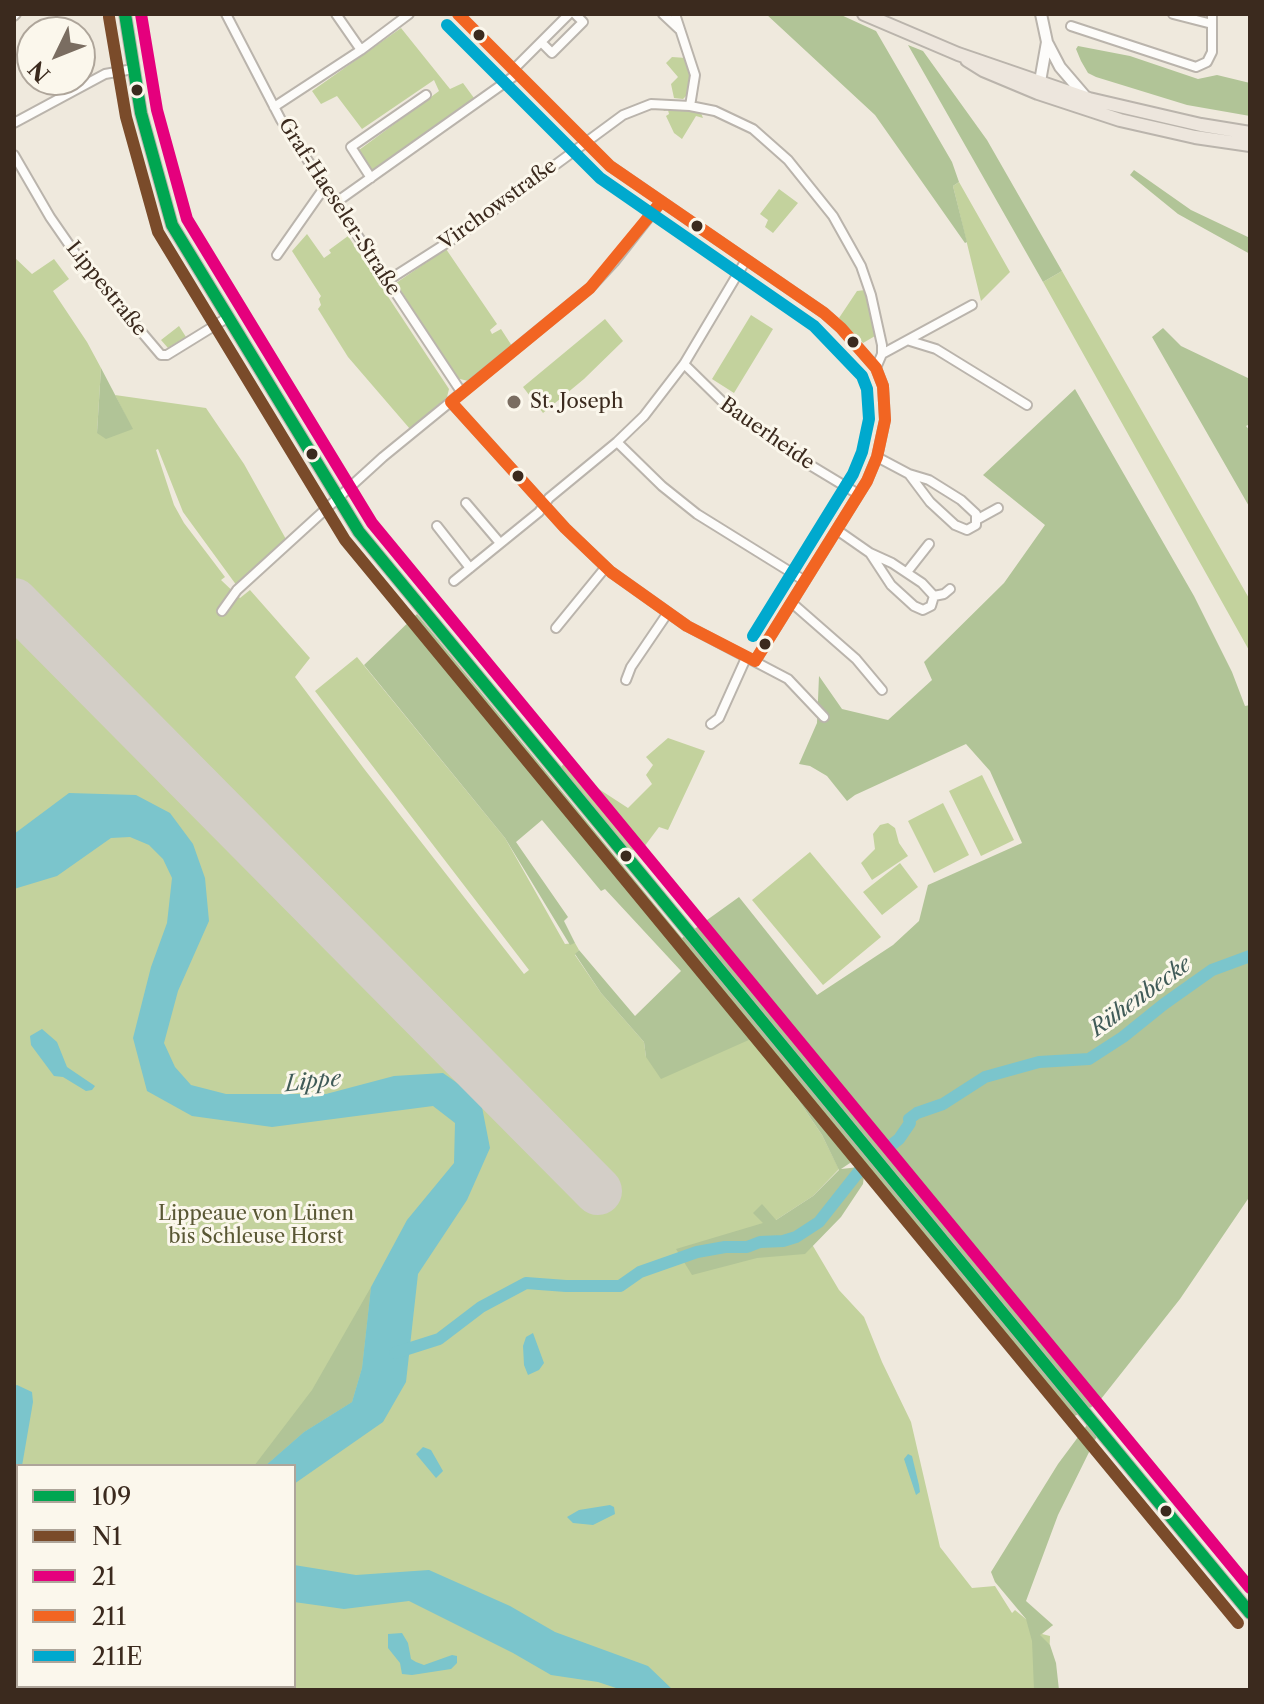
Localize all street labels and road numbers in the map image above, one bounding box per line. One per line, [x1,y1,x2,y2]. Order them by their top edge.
street label: Graf-Haeseler-Straße [273,114,405,300]
street label: Virchowstraße [435,154,561,256]
street label: Lippestraße [61,237,151,341]
street label: Bauerheide [715,393,819,475]

